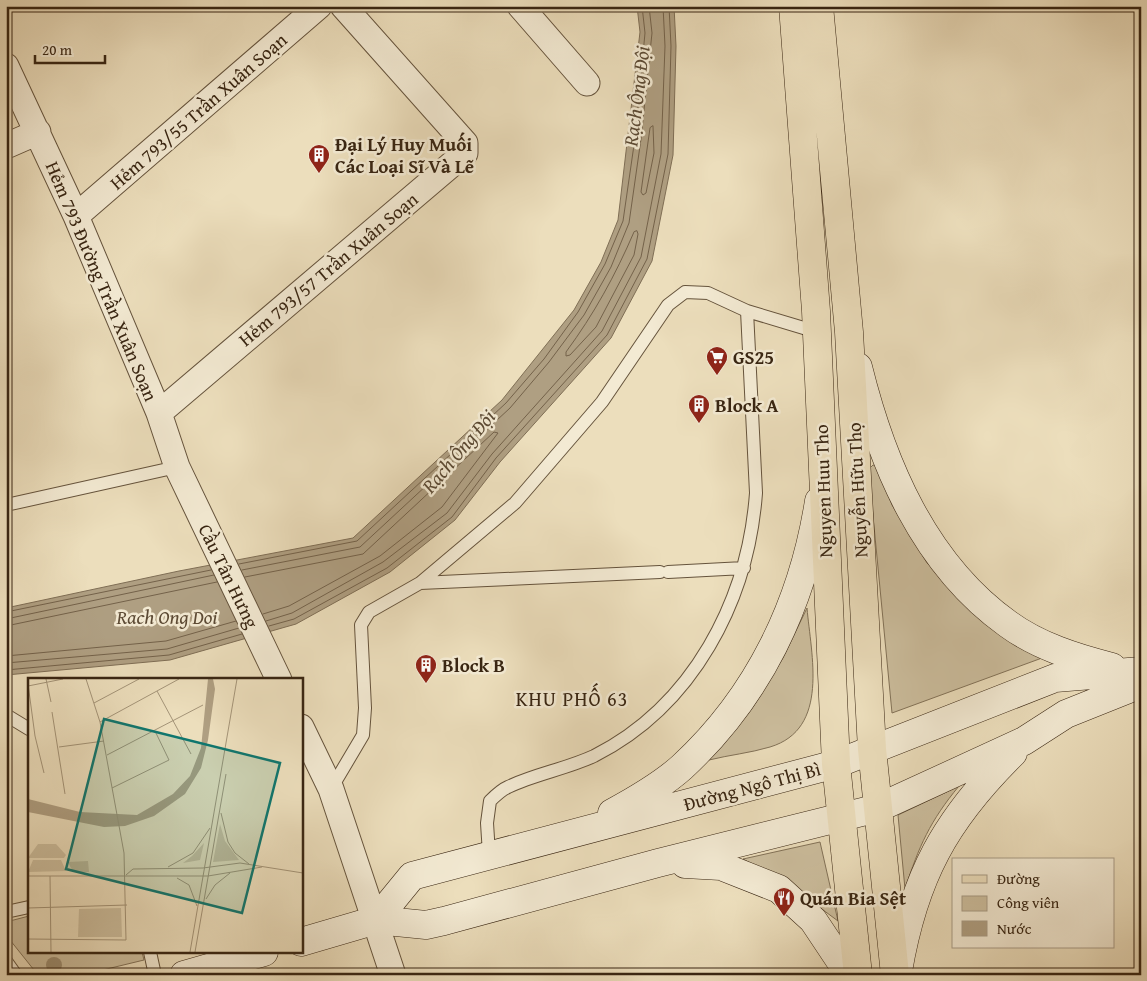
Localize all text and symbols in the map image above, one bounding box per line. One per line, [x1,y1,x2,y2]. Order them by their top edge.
street label: Hẻm 793/55 Trần Xuân Soạn [103,26,293,196]
scale bar [35,32,105,64]
text: 20 m [42,39,73,60]
water label: Rạch Ông Đội [615,44,657,149]
place label: Đại Lý Huy Muối Các Loại Sĩ Và Lẽ [335,130,474,180]
building icon: Đại Lý Huy Muối Các Loại Sĩ Và Lẽ [307,143,331,174]
street label: Hẻm 793 Đường Trần Xuân Soạn [39,157,165,406]
street label: Hẻm 793/57 Trần Xuân Soạn [232,185,424,353]
place label: GS25 [733,343,774,371]
supermarket icon: GS25 [705,345,729,376]
place label: Block A [715,391,778,419]
building icon: Block A [687,393,711,424]
water label: Rạch Ông Đội [414,403,502,500]
street label: Nguyễn Hữu Thọ [839,422,875,558]
street label: Nguyen Huu Tho [807,424,839,558]
street label: Cầu Tân Hưng [192,519,267,633]
water label: Rach Ong Doi [116,602,217,631]
place label: Block B [442,651,505,679]
building icon: Block B [414,653,438,684]
inset map [28,678,302,954]
district label: KHU PHỐ 63 [516,683,628,713]
street label: Đường Ngô Thị Bì [680,754,824,818]
legend [952,858,1114,948]
text: Đường [997,868,1040,889]
place label: Quán Bia Sệt [800,884,907,912]
restaurant icon: Quán Bia Sệt [772,886,796,917]
text: Công viên [997,892,1060,913]
text: Nước [997,918,1032,939]

